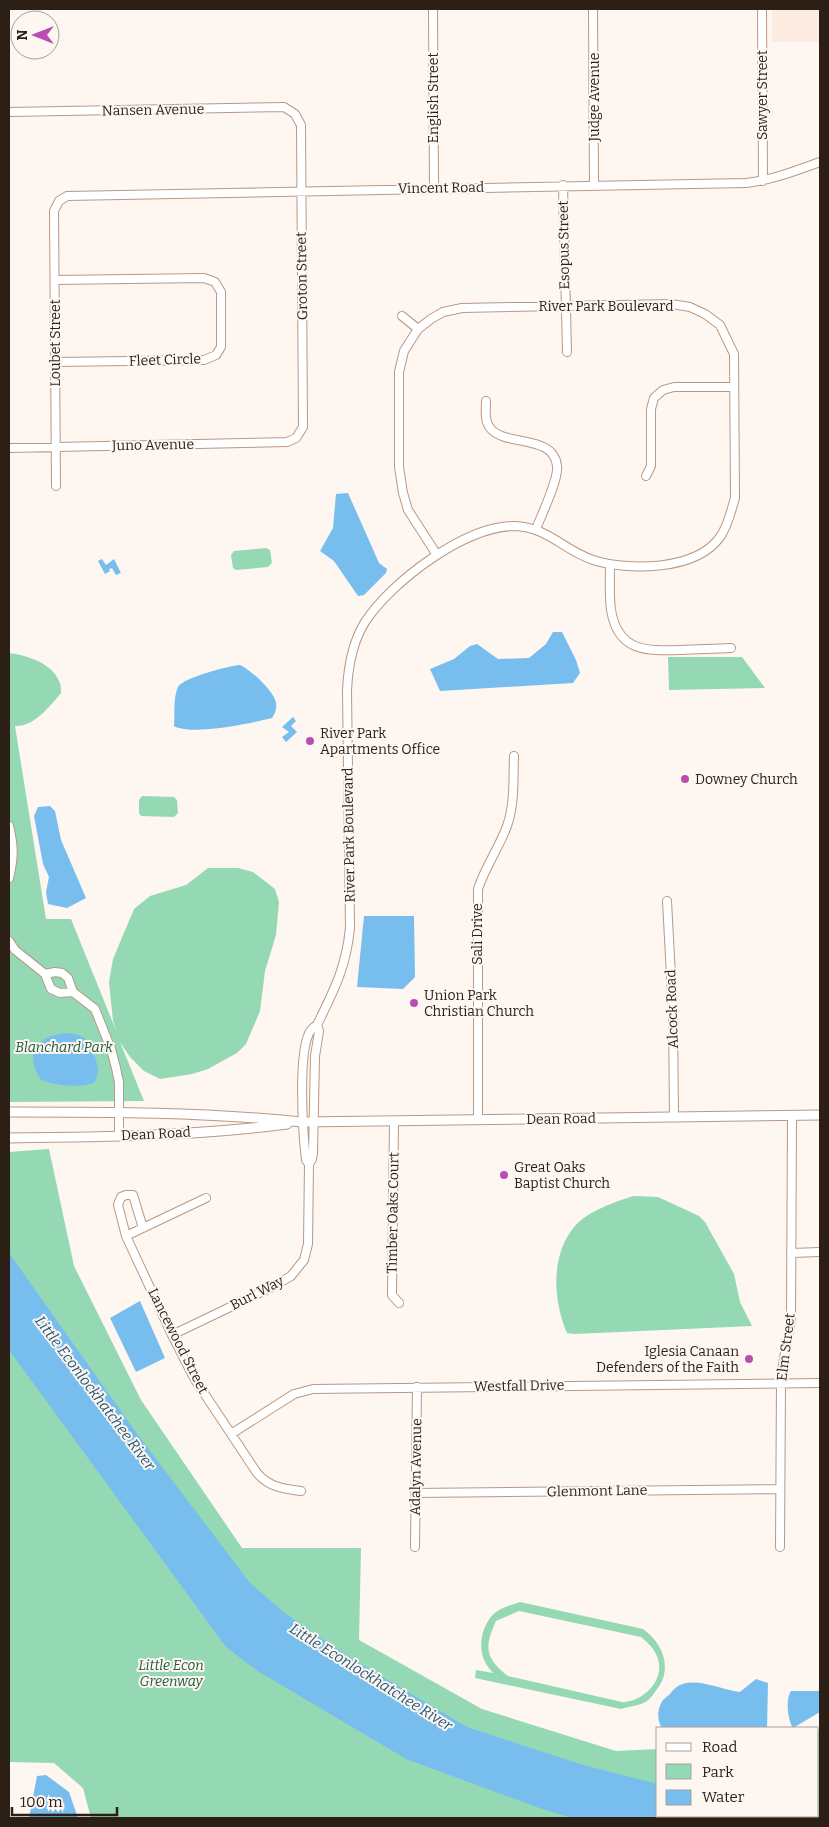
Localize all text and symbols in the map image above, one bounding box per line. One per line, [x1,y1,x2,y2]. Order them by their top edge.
north arrow [10,10,60,60]
text: N [14,29,31,40]
street label: Sawyer Street [754,50,771,140]
street label: English Street [425,53,442,144]
street label: Judge Avenue [586,53,603,142]
street label: Nansen Avenue [102,101,204,119]
street label: Vincent Road [398,179,484,197]
street label: Esopus Street [555,200,573,290]
street label: Groton Street [293,232,311,320]
street label: River Park Boulevard [539,298,673,315]
street label: Loubet Street [47,299,64,387]
street label: Fleet Circle [129,350,201,370]
street label: Juno Avenue [111,436,194,454]
place label: River Park Apartments Office [320,725,440,758]
marker: River Park Apartments Office [304,735,316,747]
street label: River Park Boulevard [339,767,359,903]
place label: Downey Church [695,771,798,788]
marker: Downey Church [679,773,691,785]
street label: Sali Drive [469,903,486,965]
street label: Alcock Road [662,969,682,1049]
place label: Union Park Christian Church [424,987,534,1020]
marker: Union Park Christian Church [408,997,420,1009]
park label: Blanchard Park [15,1039,113,1056]
street label: Dean Road [526,1110,596,1128]
street label: Dean Road [121,1124,191,1144]
street label: Timber Oaks Court [383,1152,403,1274]
place label: Great Oaks Baptist Church [514,1159,610,1192]
marker: Great Oaks Baptist Church [498,1169,510,1181]
street label: Burl Way [227,1272,287,1314]
street label: Lancewood Street [144,1285,212,1397]
water label: Little Econlockhatchee River [31,1312,159,1474]
street label: Elm Street [773,1312,799,1382]
place label: Iglesia Canaan Defenders of the Faith [596,1343,739,1376]
marker: Iglesia Canaan Defenders of the Faith [743,1353,755,1365]
street label: Westfall Drive [474,1377,564,1395]
street label: Adalyn Avenue [407,1418,425,1516]
street label: Glenmont Lane [547,1482,647,1500]
water label: Little Econlockhatchee River [286,1619,456,1735]
park label: Little Econ Greenway [138,1657,204,1690]
legend [656,1727,819,1817]
text: Road [702,1738,737,1756]
text: Park [702,1763,734,1781]
scale bar [12,1784,118,1816]
text: Water [702,1788,745,1806]
text: 100 m [20,1793,63,1811]

